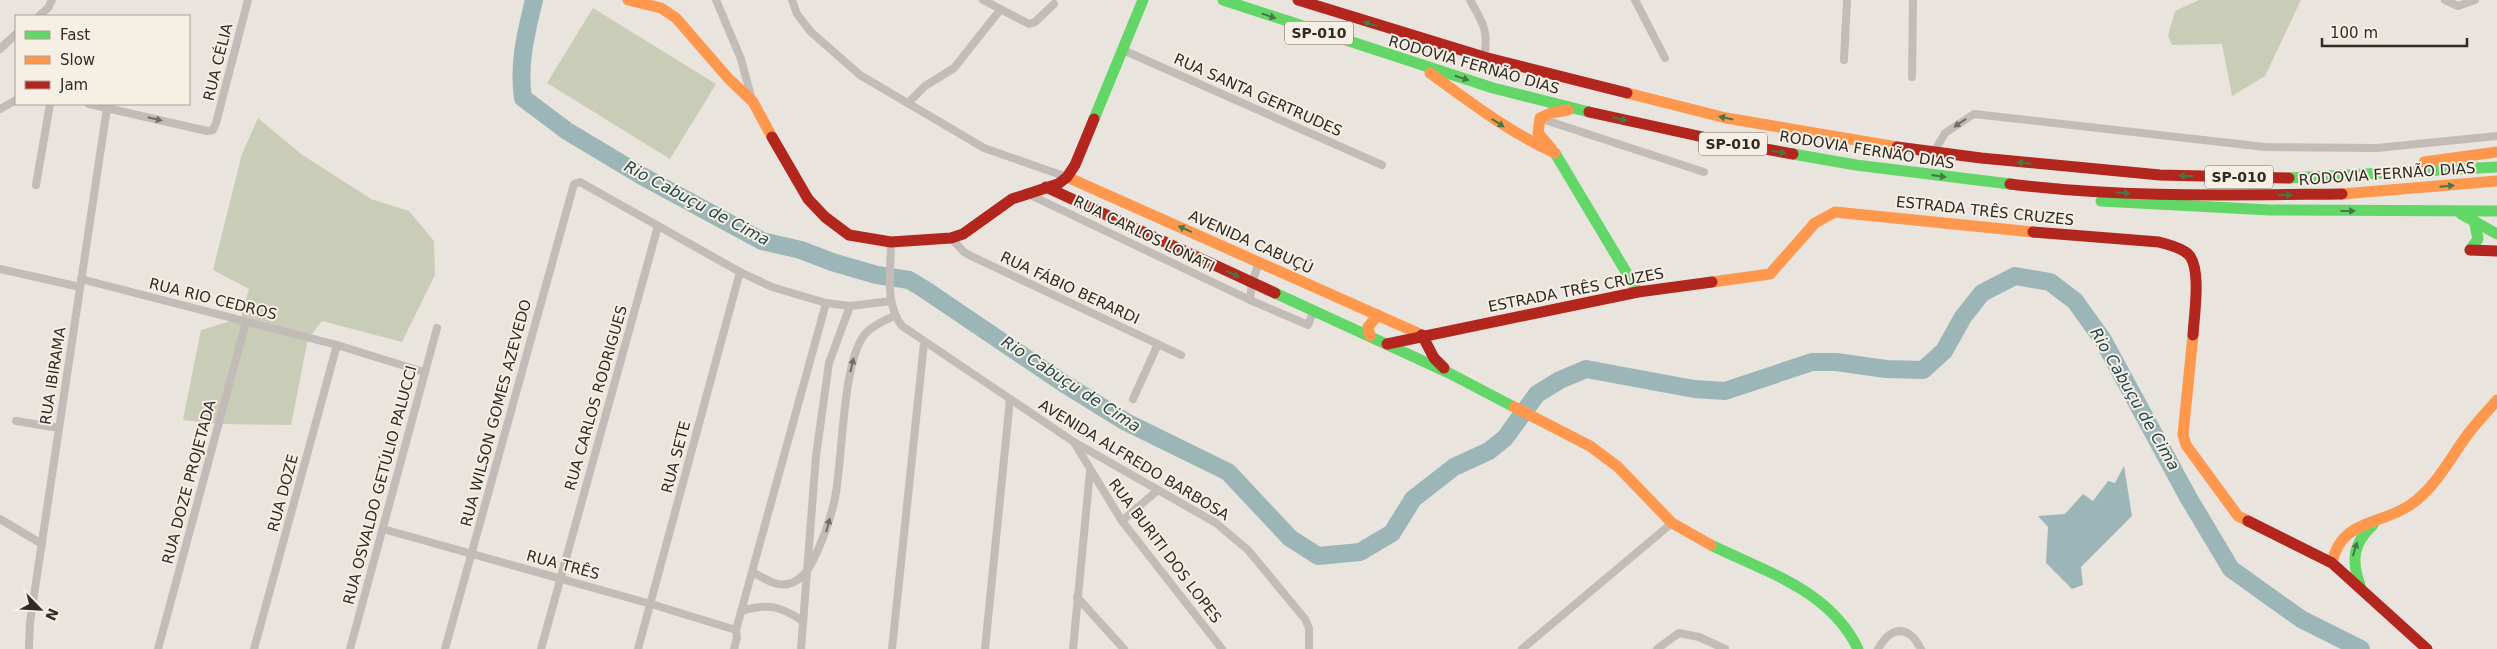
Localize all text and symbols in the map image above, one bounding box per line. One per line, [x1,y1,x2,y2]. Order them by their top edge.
one-way arrow [1261,13,1276,20]
legend [15,15,190,105]
scale bar [2322,15,2467,47]
one-way arrow [1363,19,1378,27]
street label: RUA CÉLIA [199,20,237,103]
road number: SP-010 [1285,22,1353,44]
text: 100 m [2330,24,2378,42]
text: Fast [60,26,90,44]
street label: RODOVIA FERNÃO DIAS [1386,31,1562,98]
street label: RUA SANTA GERTRUDES [1171,50,1345,140]
text: Slow [60,51,95,69]
one-way arrow [1455,75,1470,83]
text: Jam [59,76,88,94]
one-way arrow [1718,114,1733,122]
one-way arrow [147,115,162,123]
one-way arrow [1612,115,1627,123]
one-way arrow [1491,118,1505,127]
one-way arrow [1953,118,1967,128]
street label: RODOVIA FERNÃO DIAS [1778,126,1956,173]
road number: SP-010 [1699,132,1767,156]
one-way arrow [1771,148,1787,156]
water label: Rio Cabuçu de Cima [621,157,773,249]
street label: RODOVIA FERNÃO DIAS [2298,158,2476,189]
one-way arrow [2016,159,2032,167]
road number: SP-010 [2205,166,2273,188]
one-way arrow [1932,172,1948,180]
one-way arrow [2178,172,2194,180]
one-way arrow [2439,181,2455,189]
one-way arrow [2115,189,2131,197]
one-way arrow [2277,191,2293,199]
street label: RUA CARLOS LONATI [1070,192,1218,276]
street label: ESTRADA TRÊS CRUZES [1895,192,2075,229]
street label: AVENIDA CABUÇÚ [1186,206,1316,278]
one-way arrow [2340,207,2356,215]
one-way arrow [1178,224,1192,232]
street label: RUA FÁBIO BERARDI [998,247,1143,328]
street label: ESTRADA TRÊS CRUZES [1486,263,1665,316]
one-way arrow [1226,270,1240,278]
street label: RUA RIO CEDROS [147,274,279,324]
street label: RUA WILSON GOMES AZEVEDO [457,297,535,529]
street label: RUA CARLOS RODRIGUES [561,303,631,493]
water label: Rio Cabuçu de Cima [2086,324,2184,474]
street label: RUA IBIRAMA [36,325,70,426]
water label: Rio Cabuçu de Cima [998,332,1144,436]
one-way arrow [848,357,856,372]
street label: RUA OSVALDO GETÚLIO PALUCCI [338,363,421,606]
street label: AVENIDA ALFREDO BARBOSA [1035,396,1233,525]
street label: RUA DOZE PROJETADA [158,397,220,566]
street label: RUA SETE [658,419,694,495]
street label: RUA DOZE [264,452,302,534]
street label: RUA BURITI DOS LOPES [1105,475,1225,627]
one-way arrow [824,518,832,533]
one-way arrow [2352,542,2360,557]
street label: RUA TRÊS [524,546,602,583]
north arrow [15,584,65,634]
text: N [42,606,62,623]

